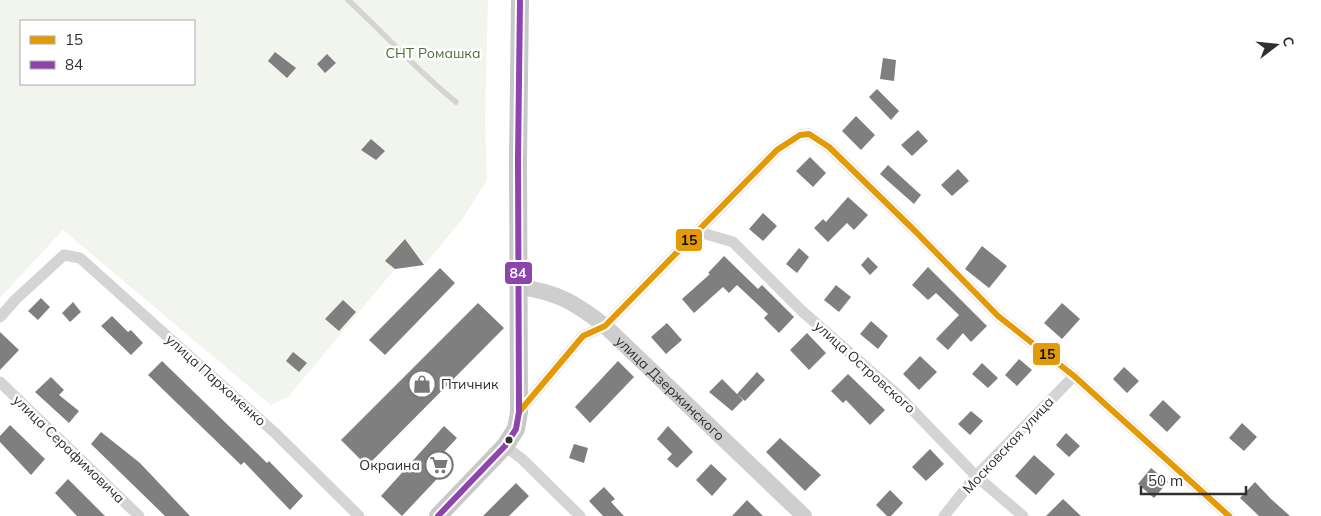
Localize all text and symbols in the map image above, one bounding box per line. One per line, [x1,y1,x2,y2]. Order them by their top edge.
legend [20,20,195,85]
north arrow [1251,20,1301,70]
text: 15 [65,30,83,49]
text: С [1279,34,1298,49]
park label: СНТ Ромашка [386,44,480,62]
text: 84 [65,55,83,74]
line badge: 15 [675,228,703,252]
text: 15 [681,231,697,249]
line badge: 84 [504,261,533,285]
text: 84 [510,264,527,282]
street label: улица Островского [811,317,919,417]
street label: улица Пархоменко [162,330,270,430]
street label: улица Дзержинского [612,332,729,445]
line badge: 15 [1032,342,1061,366]
text: 15 [1039,345,1055,363]
shop icon: Птичник [407,369,437,399]
place label: Птичник [441,375,499,393]
street label: улица Серафимовича [9,391,129,507]
street label: Московская улица [958,393,1058,497]
unlabelled marker [504,435,514,445]
supermarket icon: Окраина [424,450,454,480]
place label: Окраина [359,456,420,474]
scale bar [1141,464,1246,496]
text: 50 m [1148,471,1183,490]

